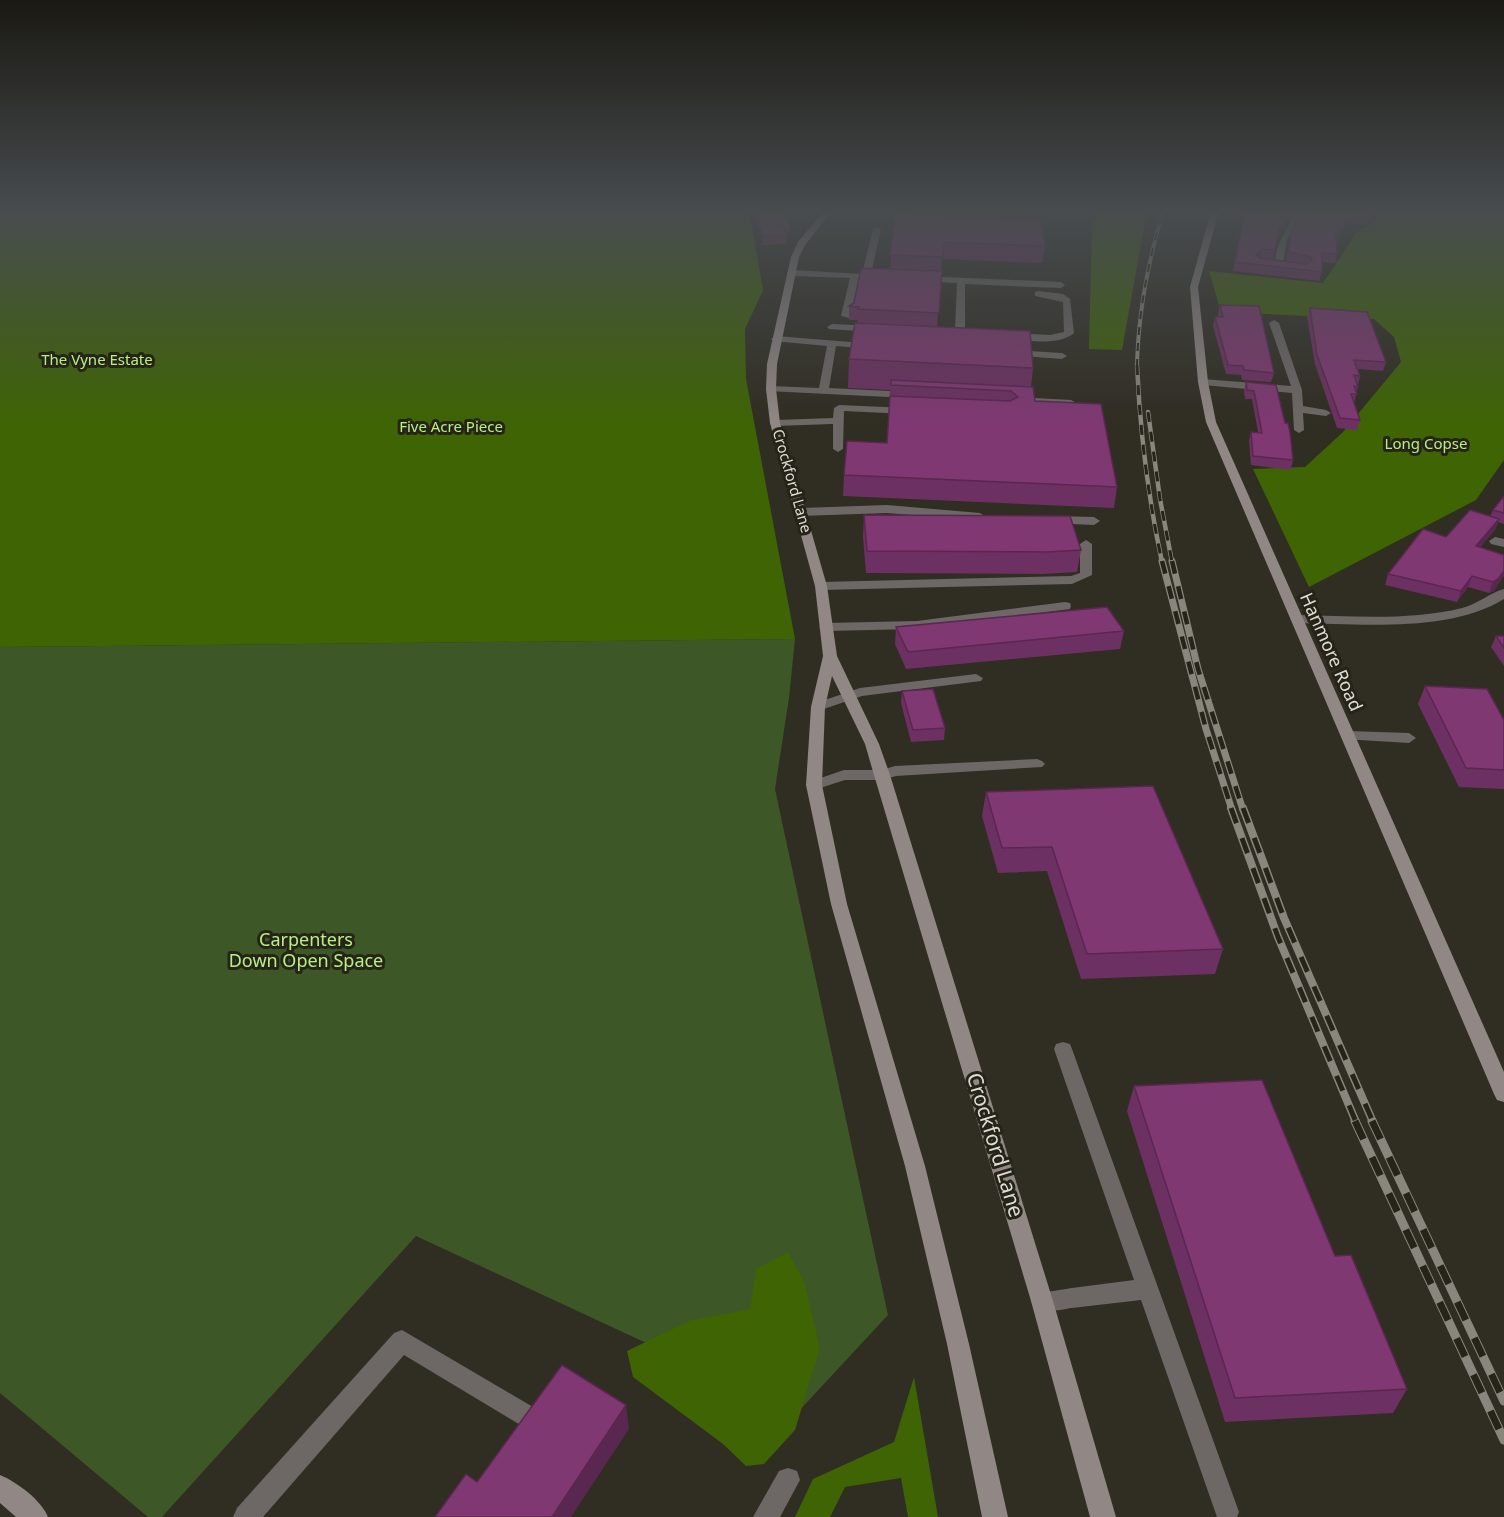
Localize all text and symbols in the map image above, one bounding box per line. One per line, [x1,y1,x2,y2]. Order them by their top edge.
park label: The Vyne Estate [41,349,153,369]
park label: Five Acre Piece [399,416,503,436]
street label: Crockford Lane [769,427,817,535]
park label: Long Copse [1385,433,1467,453]
street label: Hanmore Road [1295,588,1369,715]
park label: Carpenters Down Open Space [229,927,383,972]
street label: Crockford Lane [961,1069,1031,1220]

